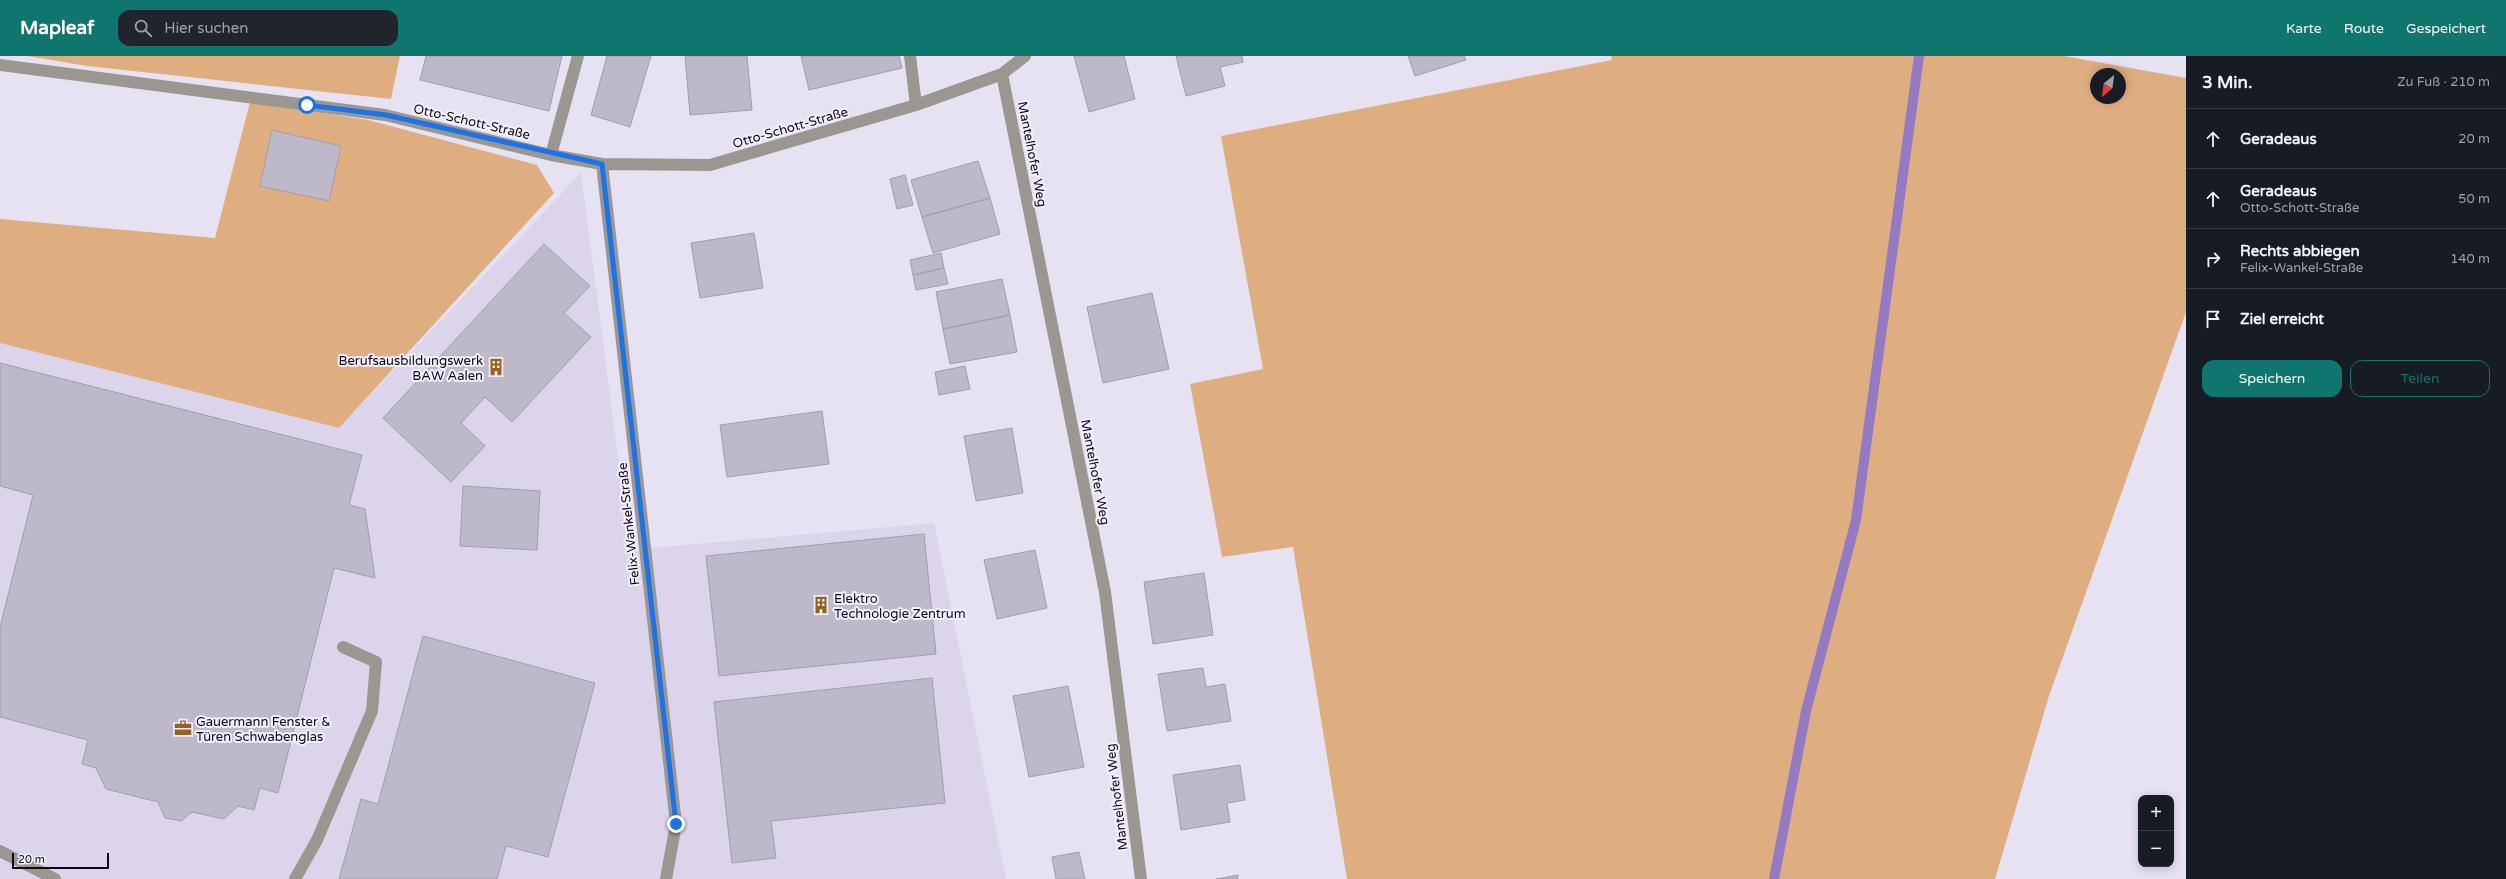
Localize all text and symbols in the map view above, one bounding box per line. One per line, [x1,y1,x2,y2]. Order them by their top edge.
search box [118,10,398,46]
text: Mapleaf [20,17,94,39]
icon: search [132,17,154,39]
text: Hier suchen [164,19,248,37]
text: Karte [2286,20,2322,37]
text: Route [2344,20,2384,37]
text: Gespeichert [2406,20,2486,37]
north arrow [2090,68,2126,104]
text: 3 Min. [2202,72,2252,93]
text: Zu Fuß · 210 m [2397,74,2490,90]
route start [298,96,316,114]
street label: Mantelhofer Weg [1014,100,1050,208]
street label: Otto-Schott-Straße [412,101,532,143]
street label: Otto-Schott-Straße [731,104,850,152]
icon: ahead [2202,128,2224,150]
text: Geradeaus [2240,130,2317,148]
text: 20 m [2458,131,2490,147]
text: Geradeaus [2240,182,2317,200]
icon: ahead [2202,188,2224,210]
text: 50 m [2458,191,2490,207]
text: Otto-Schott-Straße [2240,200,2359,216]
text: Rechts abbiegen [2240,242,2360,260]
icon: right [2202,248,2224,270]
text: 140 m [2450,251,2490,267]
text: Felix-Wankel-Straße [2240,260,2363,276]
icon: arrive [2202,308,2224,330]
text: Ziel erreicht [2240,310,2324,328]
place label: Berufsausbildungswerk BAW Aalen [338,353,483,384]
building icon: Berufsausbildungswerk BAW Aalen [486,357,506,377]
button: Speichern [2202,360,2342,397]
button: Teilen [2350,360,2490,397]
street label: Mantelhofer Weg [1077,418,1113,526]
street label: Felix-Wankel-Straße [615,462,643,586]
place label: Elektro Technologie Zentrum [834,591,966,622]
building icon: Elektro Technologie Zentrum [811,595,831,615]
place label: Gauermann Fenster & Türen Schwabenglas [196,714,331,745]
office icon: Gauermann Fenster & Türen Schwabenglas [173,718,193,738]
street label: Mantelhofer Weg [1103,743,1131,851]
map controls [2138,795,2174,867]
button: + [2138,795,2174,831]
route end [667,815,685,833]
button: − [2138,831,2174,867]
scale bar [12,851,109,870]
text: 20 m [18,853,45,866]

